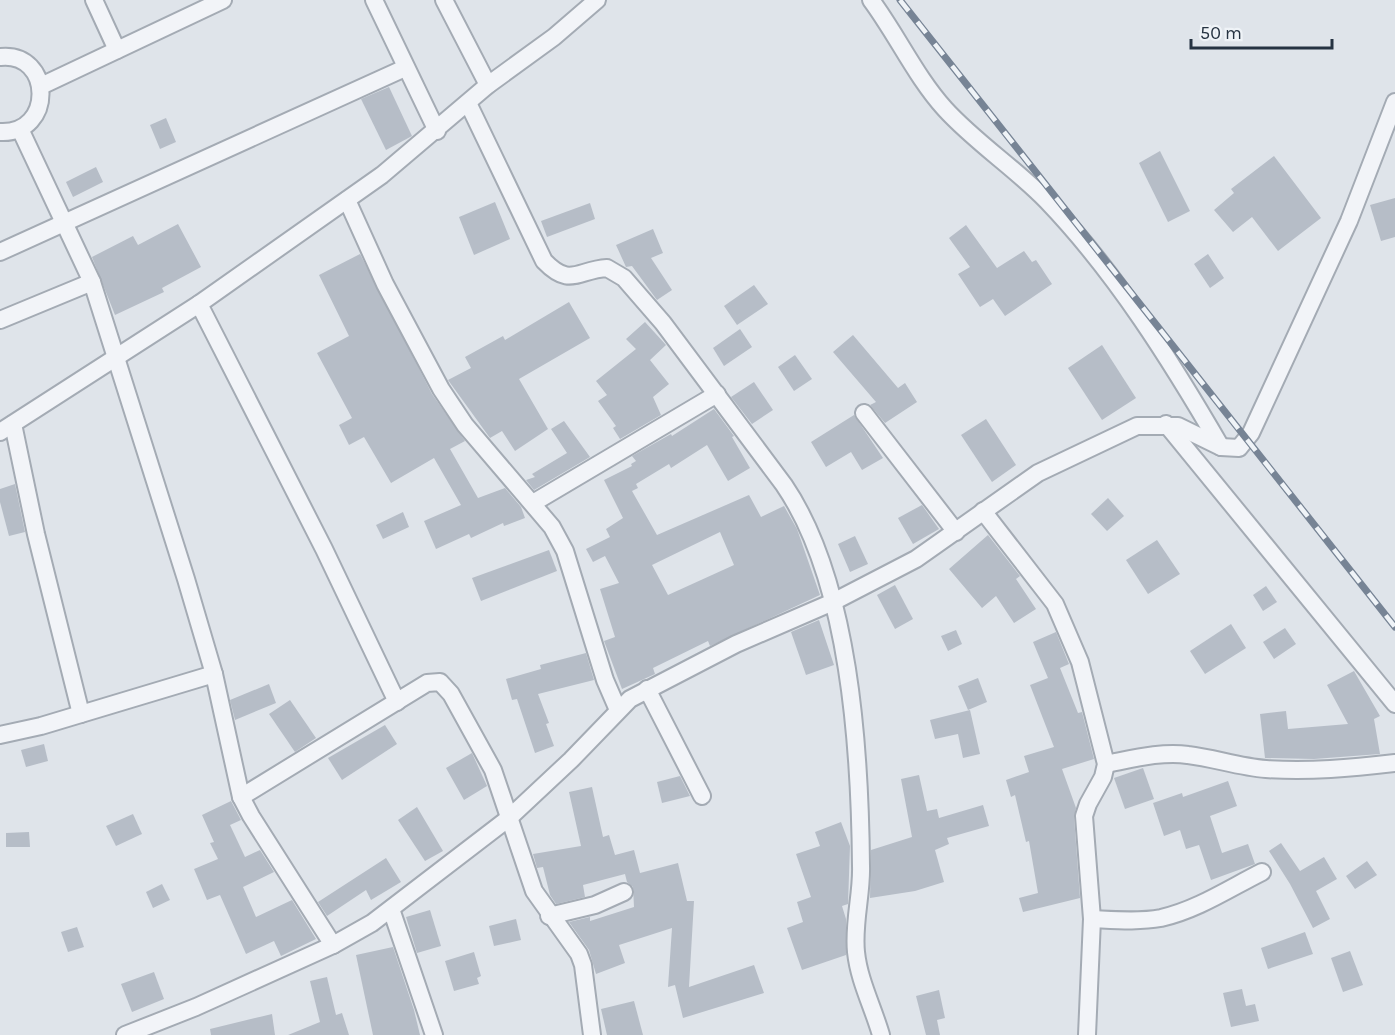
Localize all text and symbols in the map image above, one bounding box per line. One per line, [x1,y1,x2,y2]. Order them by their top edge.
scale bar [1191,12,1332,50]
text: 50 m [1200,22,1242,44]

